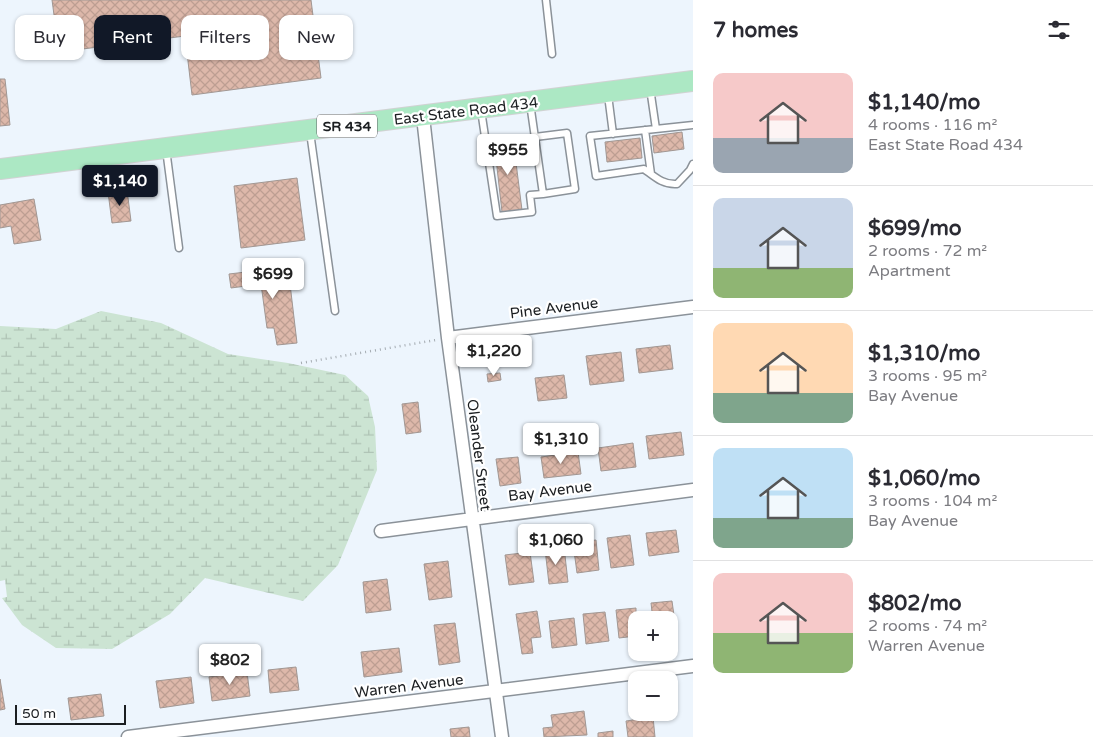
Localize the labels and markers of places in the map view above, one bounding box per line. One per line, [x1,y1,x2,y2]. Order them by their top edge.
pin: $955 [478,134,538,176]
pin: $1,140 [79,164,161,207]
pin: $699 [243,258,303,300]
pin: $1,220 [453,334,535,377]
pin: $1,310 [520,422,602,465]
pin: $1,060 [515,524,597,566]
pin: $802 [200,644,260,686]

